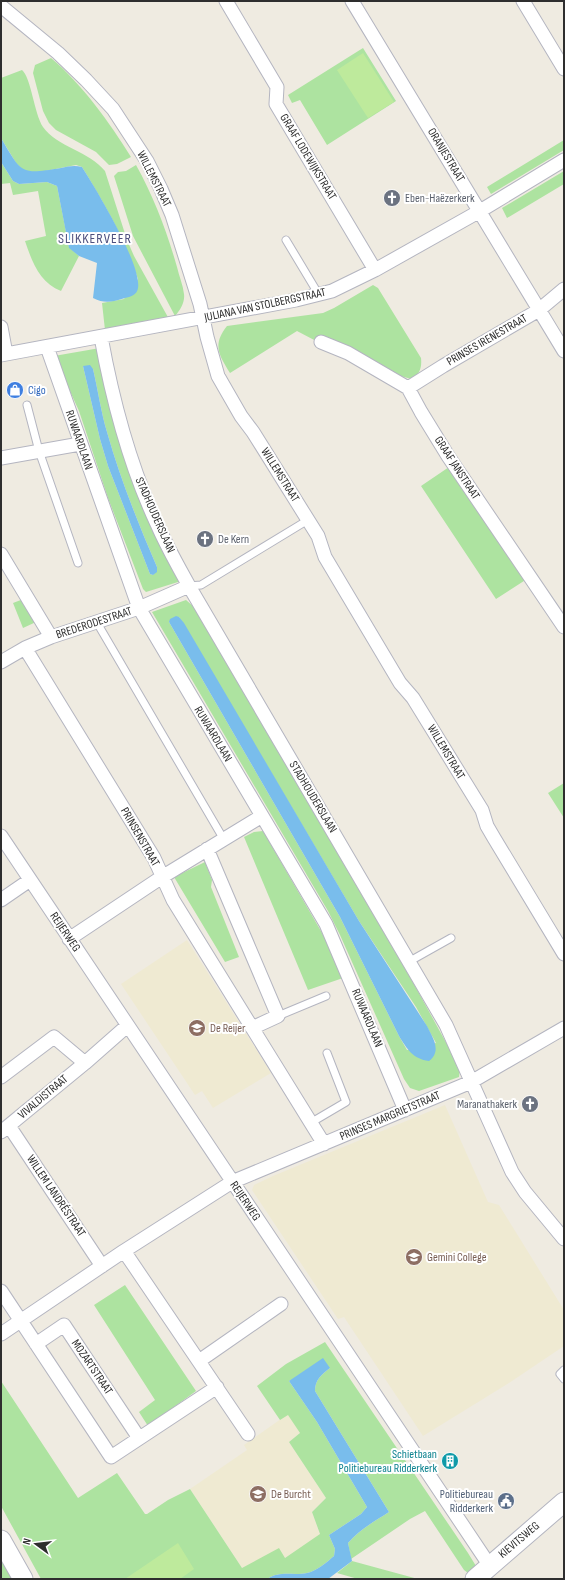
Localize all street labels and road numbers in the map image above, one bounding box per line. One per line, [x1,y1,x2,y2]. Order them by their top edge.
street label: GRAAF LODEWIJKSTRAAT [276,111,340,203]
street label: ORANJESTRAAT [424,125,468,185]
street label: WILLEMSTRAAT [133,148,175,210]
street label: JULIANA VAN STOLBERGSTRAAT [202,285,327,325]
street label: PRINSES IRENESTRAAT [444,311,530,369]
street label: RUWAARDLAAN [62,408,96,472]
street label: GRAAF JANSTRAAT [431,434,483,503]
street label: WILLEMSTRAAT [257,445,303,505]
street label: STADHOUDERSLAAN [132,475,178,555]
street label: BREDERODESTRAAT [54,604,134,642]
street label: RUWAARDLAAN [191,704,235,764]
street label: WILLEMSTRAAT [424,722,468,782]
street label: STADHOUDERSLAAN [286,758,340,836]
street label: PRINSENSTRAAT [117,805,163,869]
street label: REIJERWEG [46,909,84,955]
street label: RUWAARDLAAN [348,987,386,1049]
street label: VIVALDISTRAAT [15,1072,71,1122]
street label: PRINSES MARGRIETSTRAAT [337,1088,443,1144]
street label: WILLEM LANDRÉSTRAAT [23,1152,89,1240]
street label: REIJERWEG [226,1178,264,1224]
street label: MOZARTSTRAAT [68,1337,116,1398]
street label: KIEVITSWEG [495,1518,543,1562]

